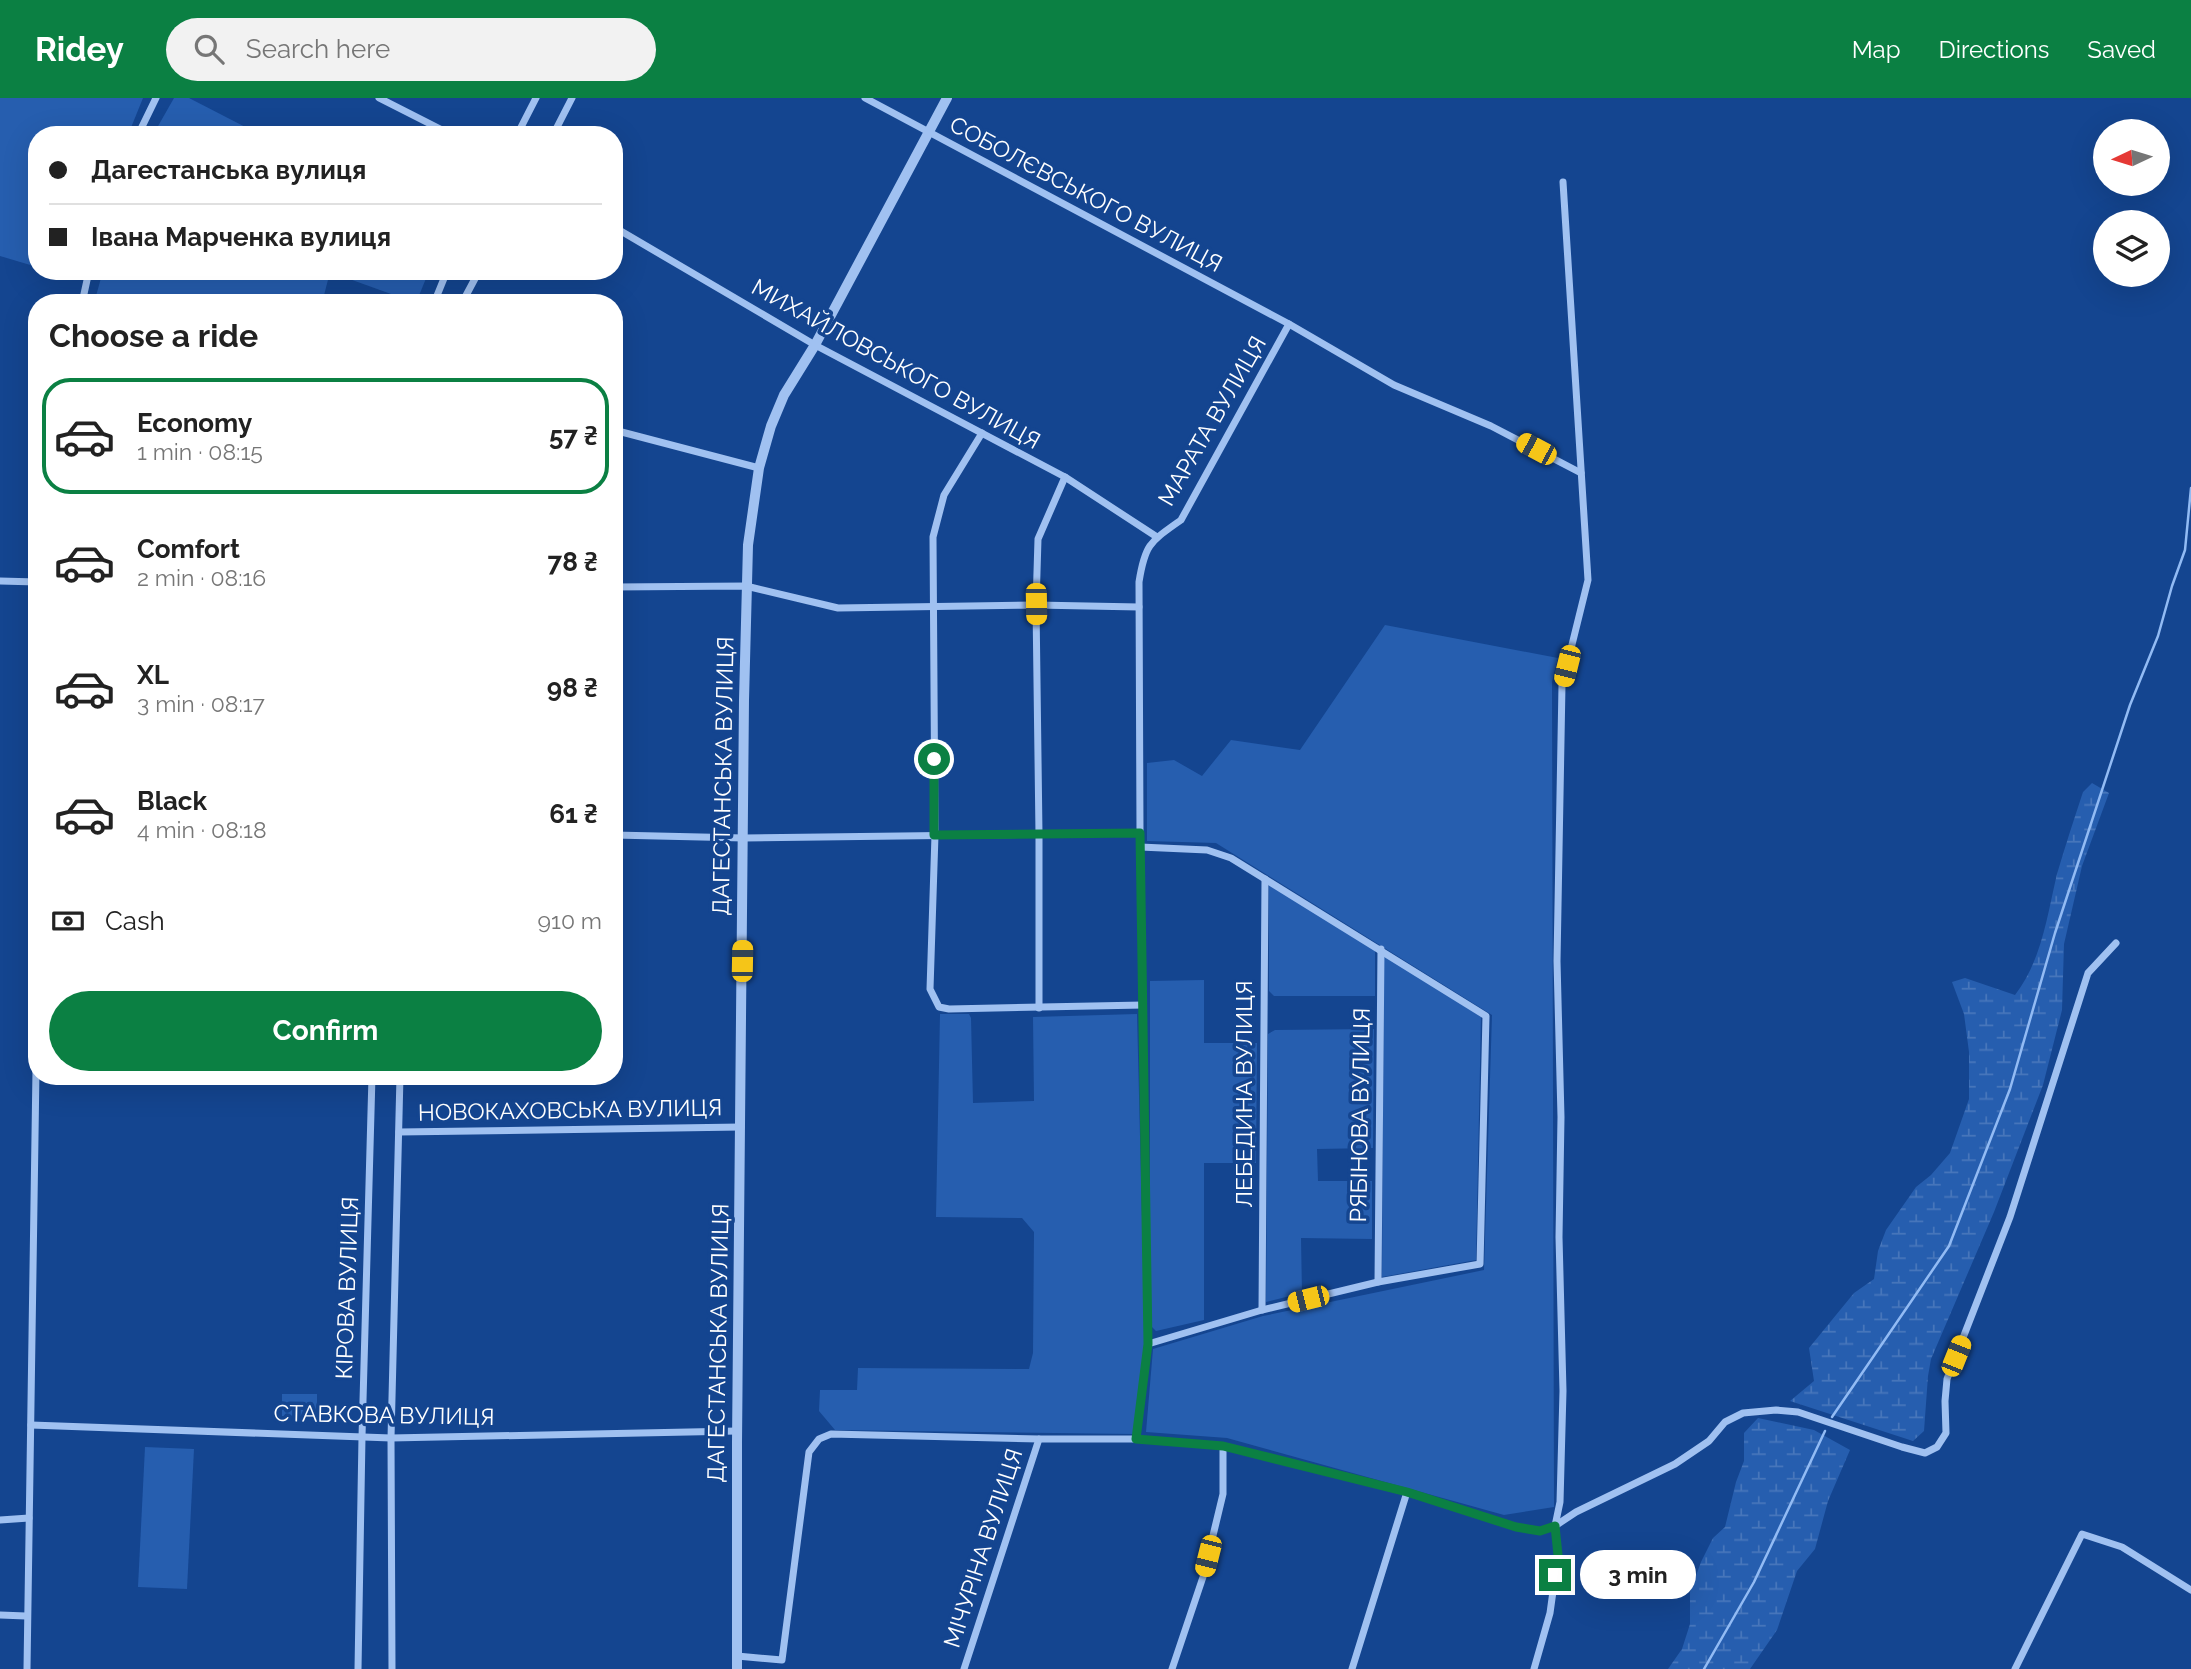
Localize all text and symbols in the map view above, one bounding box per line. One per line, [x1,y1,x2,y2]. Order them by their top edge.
search box [166,18,656,81]
text: Ridey [35,30,124,69]
icon: search [190,30,228,68]
text: Search here [246,34,390,64]
text: Map [1852,35,1901,64]
text: Directions [1939,35,2049,64]
text: Saved [2087,35,2156,64]
street label: СОБОЛЄВСЬКОГО ВУЛИЦЯ [945,110,1227,277]
north arrow [2093,119,2170,196]
map controls [2093,119,2170,287]
text: Дагестанська вулиця [91,155,366,185]
button: layers [2093,210,2170,287]
text: Івана Марченка вулиця [91,222,391,252]
street label: МИХАЙЛОВСЬКОГО ВУЛИЦЯ [747,273,1045,454]
text: Choose a ride [49,317,258,354]
street label: МАРАТА ВУЛИЦЯ [1152,331,1271,510]
icon: car [53,405,116,468]
text: Economy [137,408,252,438]
text: 57 ₴ [549,421,598,451]
car [1513,430,1560,468]
text: 1 min · 08:15 [137,438,263,465]
icon: car [53,531,116,594]
text: Comfort [137,534,240,564]
text: 78 ₴ [548,547,598,577]
text: 2 min · 08:16 [137,564,266,591]
car [1026,583,1047,625]
street label: ДАГЕСТАНСЬКА ВУЛИЦЯ [707,636,738,916]
car [1552,643,1583,689]
icon: car [53,657,116,720]
text: XL [137,660,169,690]
text: 98 ₴ [547,673,598,703]
text: 3 min · 08:17 [137,690,265,717]
route start [918,743,950,775]
icon: car [53,783,116,846]
text: Black [137,786,207,816]
text: 61 ₴ [549,799,598,829]
text: 4 min · 08:18 [137,816,267,843]
icon: cash [49,902,87,940]
text: Cash [105,906,165,936]
text: 910 m [538,907,602,934]
car [732,940,753,982]
street label: ЛЕБЕДИНА ВУЛИЦЯ [1230,980,1257,1208]
button: Confirm [49,991,602,1071]
street label: РЯБІНОВА ВУЛИЦЯ [1344,1007,1375,1223]
street label: НОВОКАХОВСЬКА ВУЛИЦЯ [418,1093,722,1126]
street label: КІРОВА ВУЛИЦЯ [330,1196,363,1380]
street label: ДАГЕСТАНСЬКА ВУЛИЦЯ [702,1203,733,1483]
car [1286,1284,1331,1314]
car [1939,1333,1974,1379]
street label: СТАВКОВА ВУЛИЦЯ [273,1399,495,1430]
street label: МІЧУРІНА ВУЛИЦЯ [938,1445,1027,1651]
car [1193,1533,1224,1579]
callout: 3 min [1580,1550,1695,1600]
route end [1539,1559,1571,1591]
text: 3 min [1608,1561,1668,1588]

